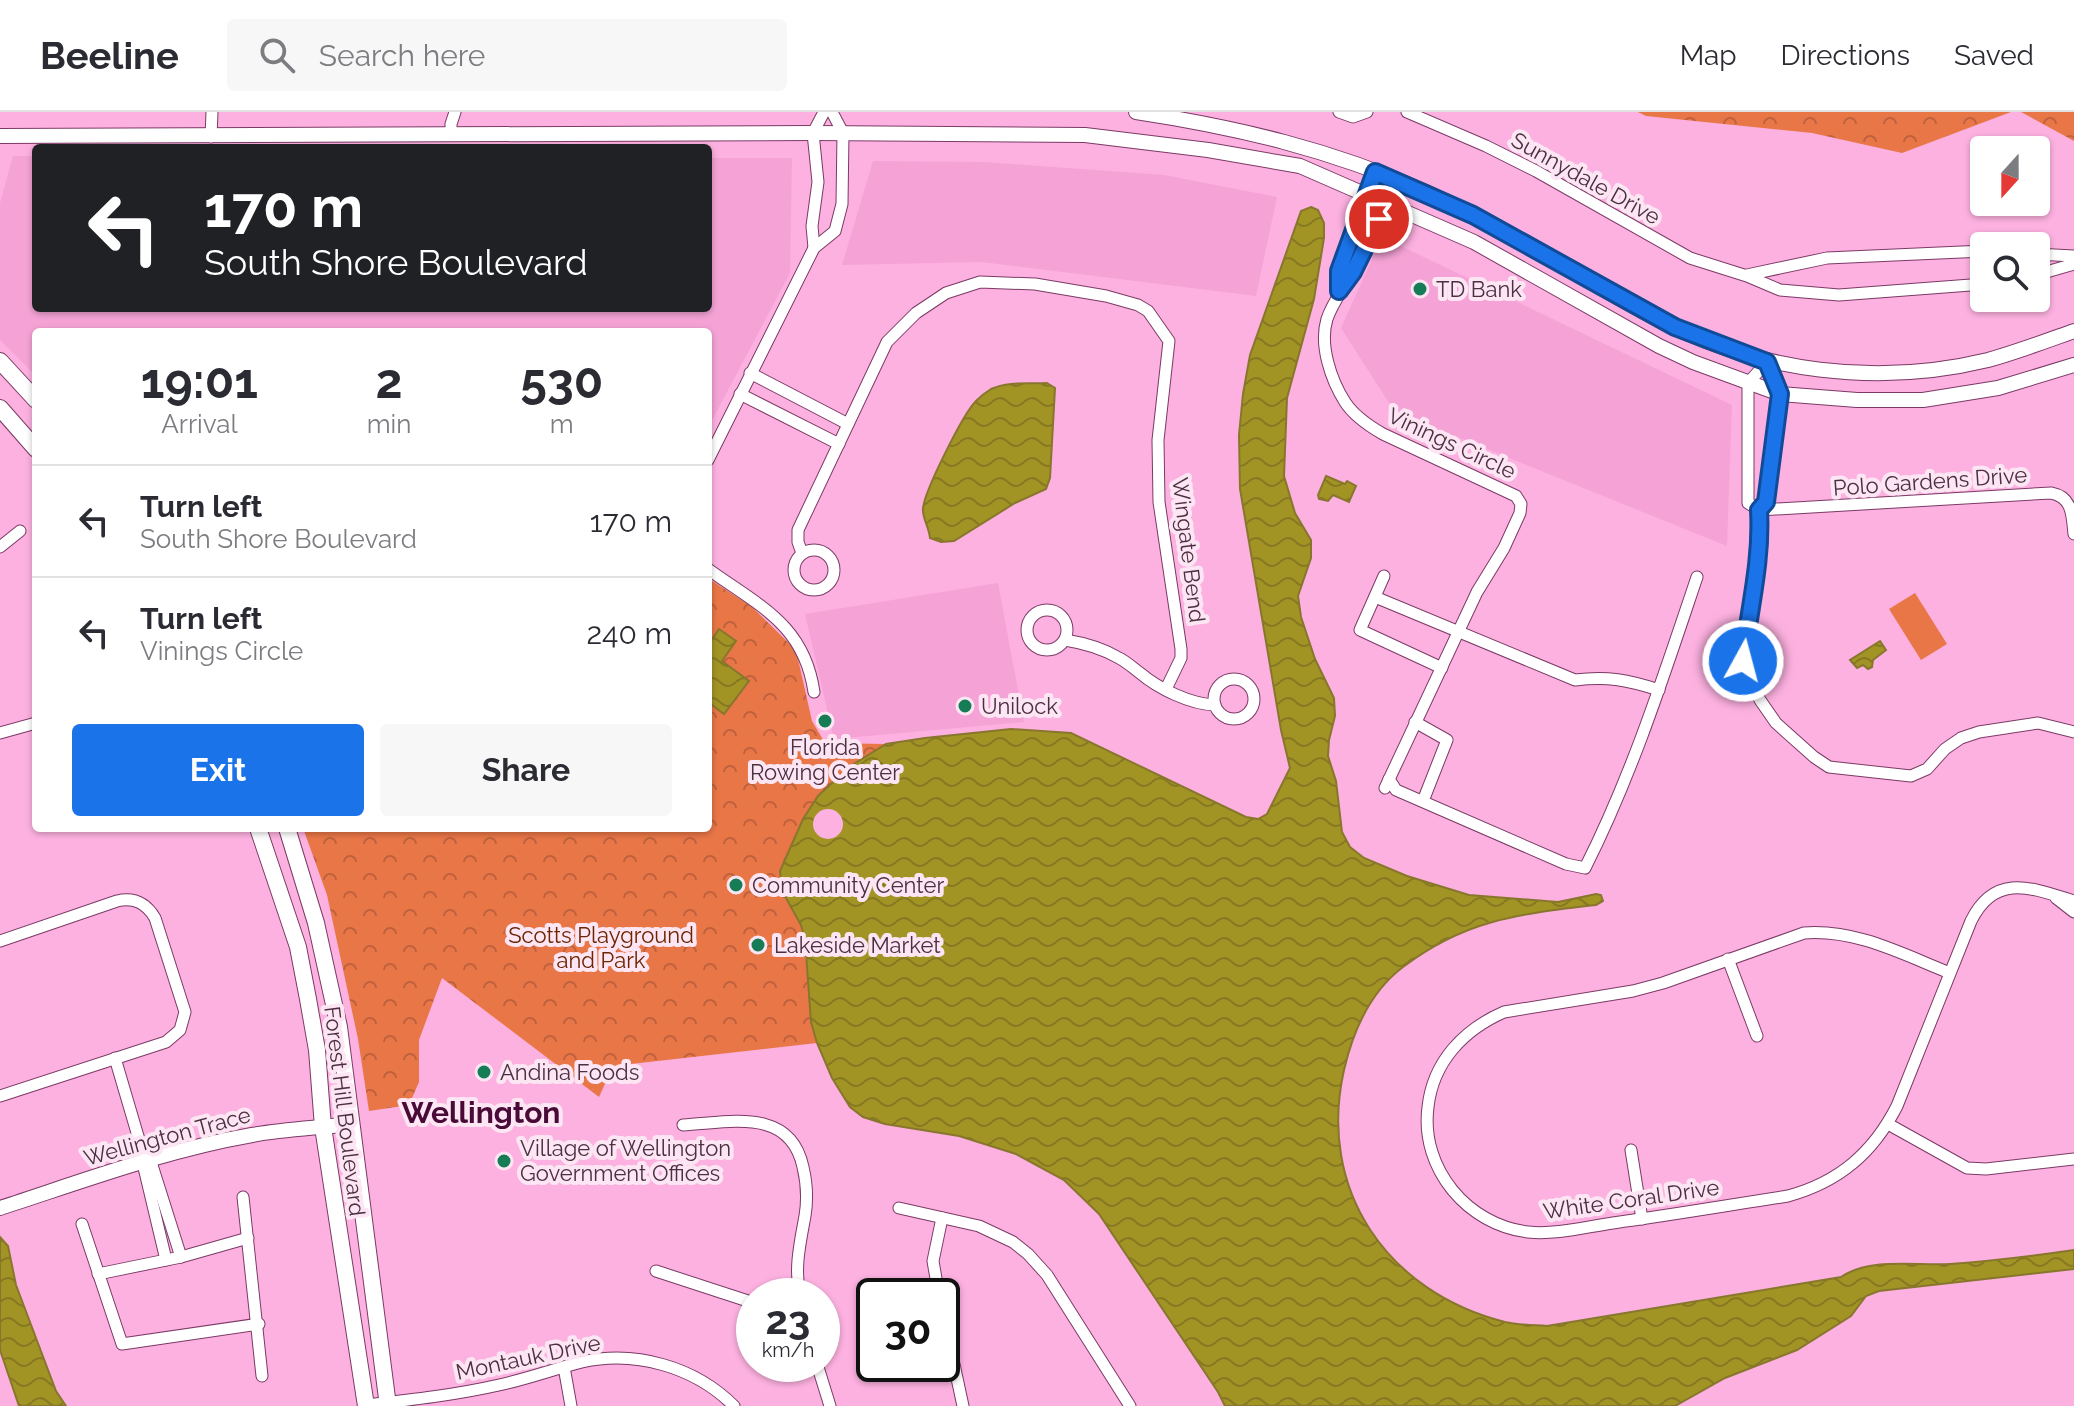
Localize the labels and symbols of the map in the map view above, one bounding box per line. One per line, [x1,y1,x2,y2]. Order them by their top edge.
street label: Sunnydale Drive [1507,126,1665,230]
north arrow [1970,136,2050,216]
pin [1345,185,1413,253]
place label: TD Bank [1436,276,1522,302]
marker: TD Bank [1411,280,1429,298]
street label: Vinings Circle [1384,402,1520,484]
street label: Polo Gardens Drive [1832,461,2028,501]
street label: Wingate Bend [1167,476,1211,624]
position arrow [1701,619,1785,703]
place label: Unilock [981,693,1058,719]
marker: Unilock [956,697,974,715]
marker: Florida Rowing Center [816,712,834,730]
place label: Florida Rowing Center [750,734,900,785]
place label: Community Center [752,872,944,898]
marker: Community Center [727,876,745,894]
park label: Scotts Playground and Park [508,922,694,973]
place label: Lakeside Market [774,932,941,958]
marker: Lakeside Market [749,936,767,954]
street label: Forest Hill Boulevard [319,1005,371,1217]
place label: Andina Foods [500,1059,639,1085]
marker: Andina Foods [475,1063,493,1081]
district label: Wellington [402,1095,560,1130]
street label: Wellington Trace [81,1101,253,1171]
place label: Village of Wellington Government Offices [520,1135,731,1186]
marker: Village of Wellington Government Offices [495,1152,513,1170]
street label: White Coral Drive [1541,1174,1721,1224]
speed limit sign: 30 [856,1278,960,1382]
street label: Montauk Drive [453,1329,603,1385]

